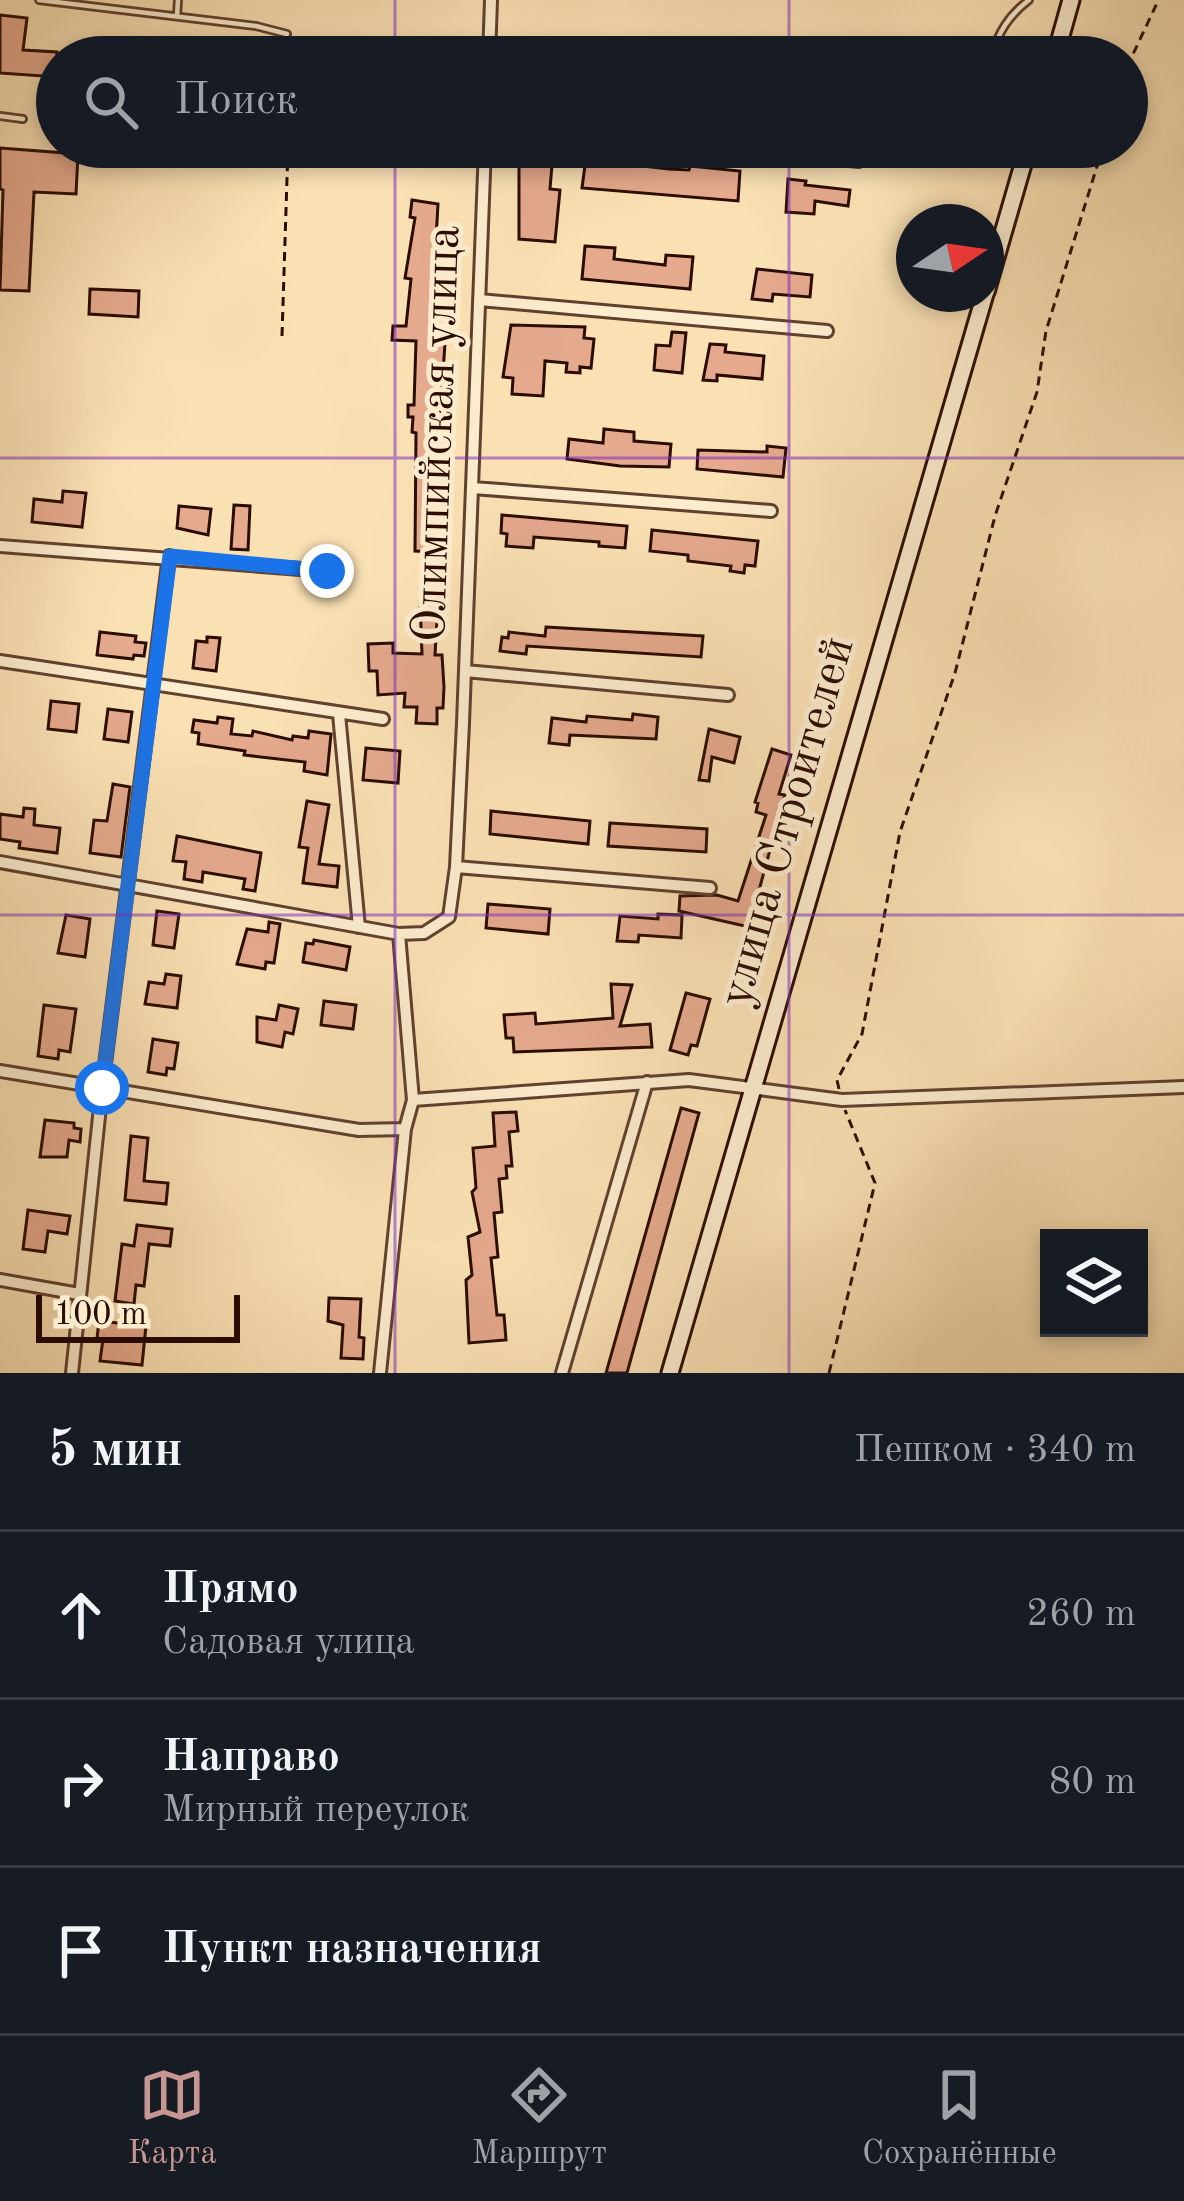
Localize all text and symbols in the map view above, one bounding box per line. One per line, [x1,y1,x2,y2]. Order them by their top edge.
search box [36,36,1148,168]
icon: search [78,69,144,135]
text: Поиск [174,79,298,124]
north arrow [896,204,1004,312]
street label: Олимпийская улица [407,225,469,643]
route end [300,544,354,598]
street label: улица Строителей [712,632,864,1012]
route start [75,1061,129,1115]
map controls [1040,1229,1148,1337]
button: layers [1040,1229,1148,1337]
scale bar [36,1289,240,1342]
text: 100 m [54,1299,147,1332]
text: 5 мин [48,1426,183,1477]
text: Пешком · 340 m [854,1431,1136,1470]
text: Прямо [162,1568,299,1613]
icon: ahead [48,1582,114,1648]
text: 260 m [1026,1595,1136,1634]
text: Садовая улица [162,1623,415,1662]
text: Направо [162,1736,340,1781]
icon: right [48,1750,114,1816]
text: 80 m [1049,1763,1136,1802]
text: Мирный переулок [162,1791,469,1830]
icon: arrive [48,1918,114,1984]
text: Пункт назначения [162,1928,542,1973]
tab: Карта [127,2062,217,2175]
tab: Маршрут [472,2062,607,2175]
tab: Сохранённые [862,2062,1057,2175]

